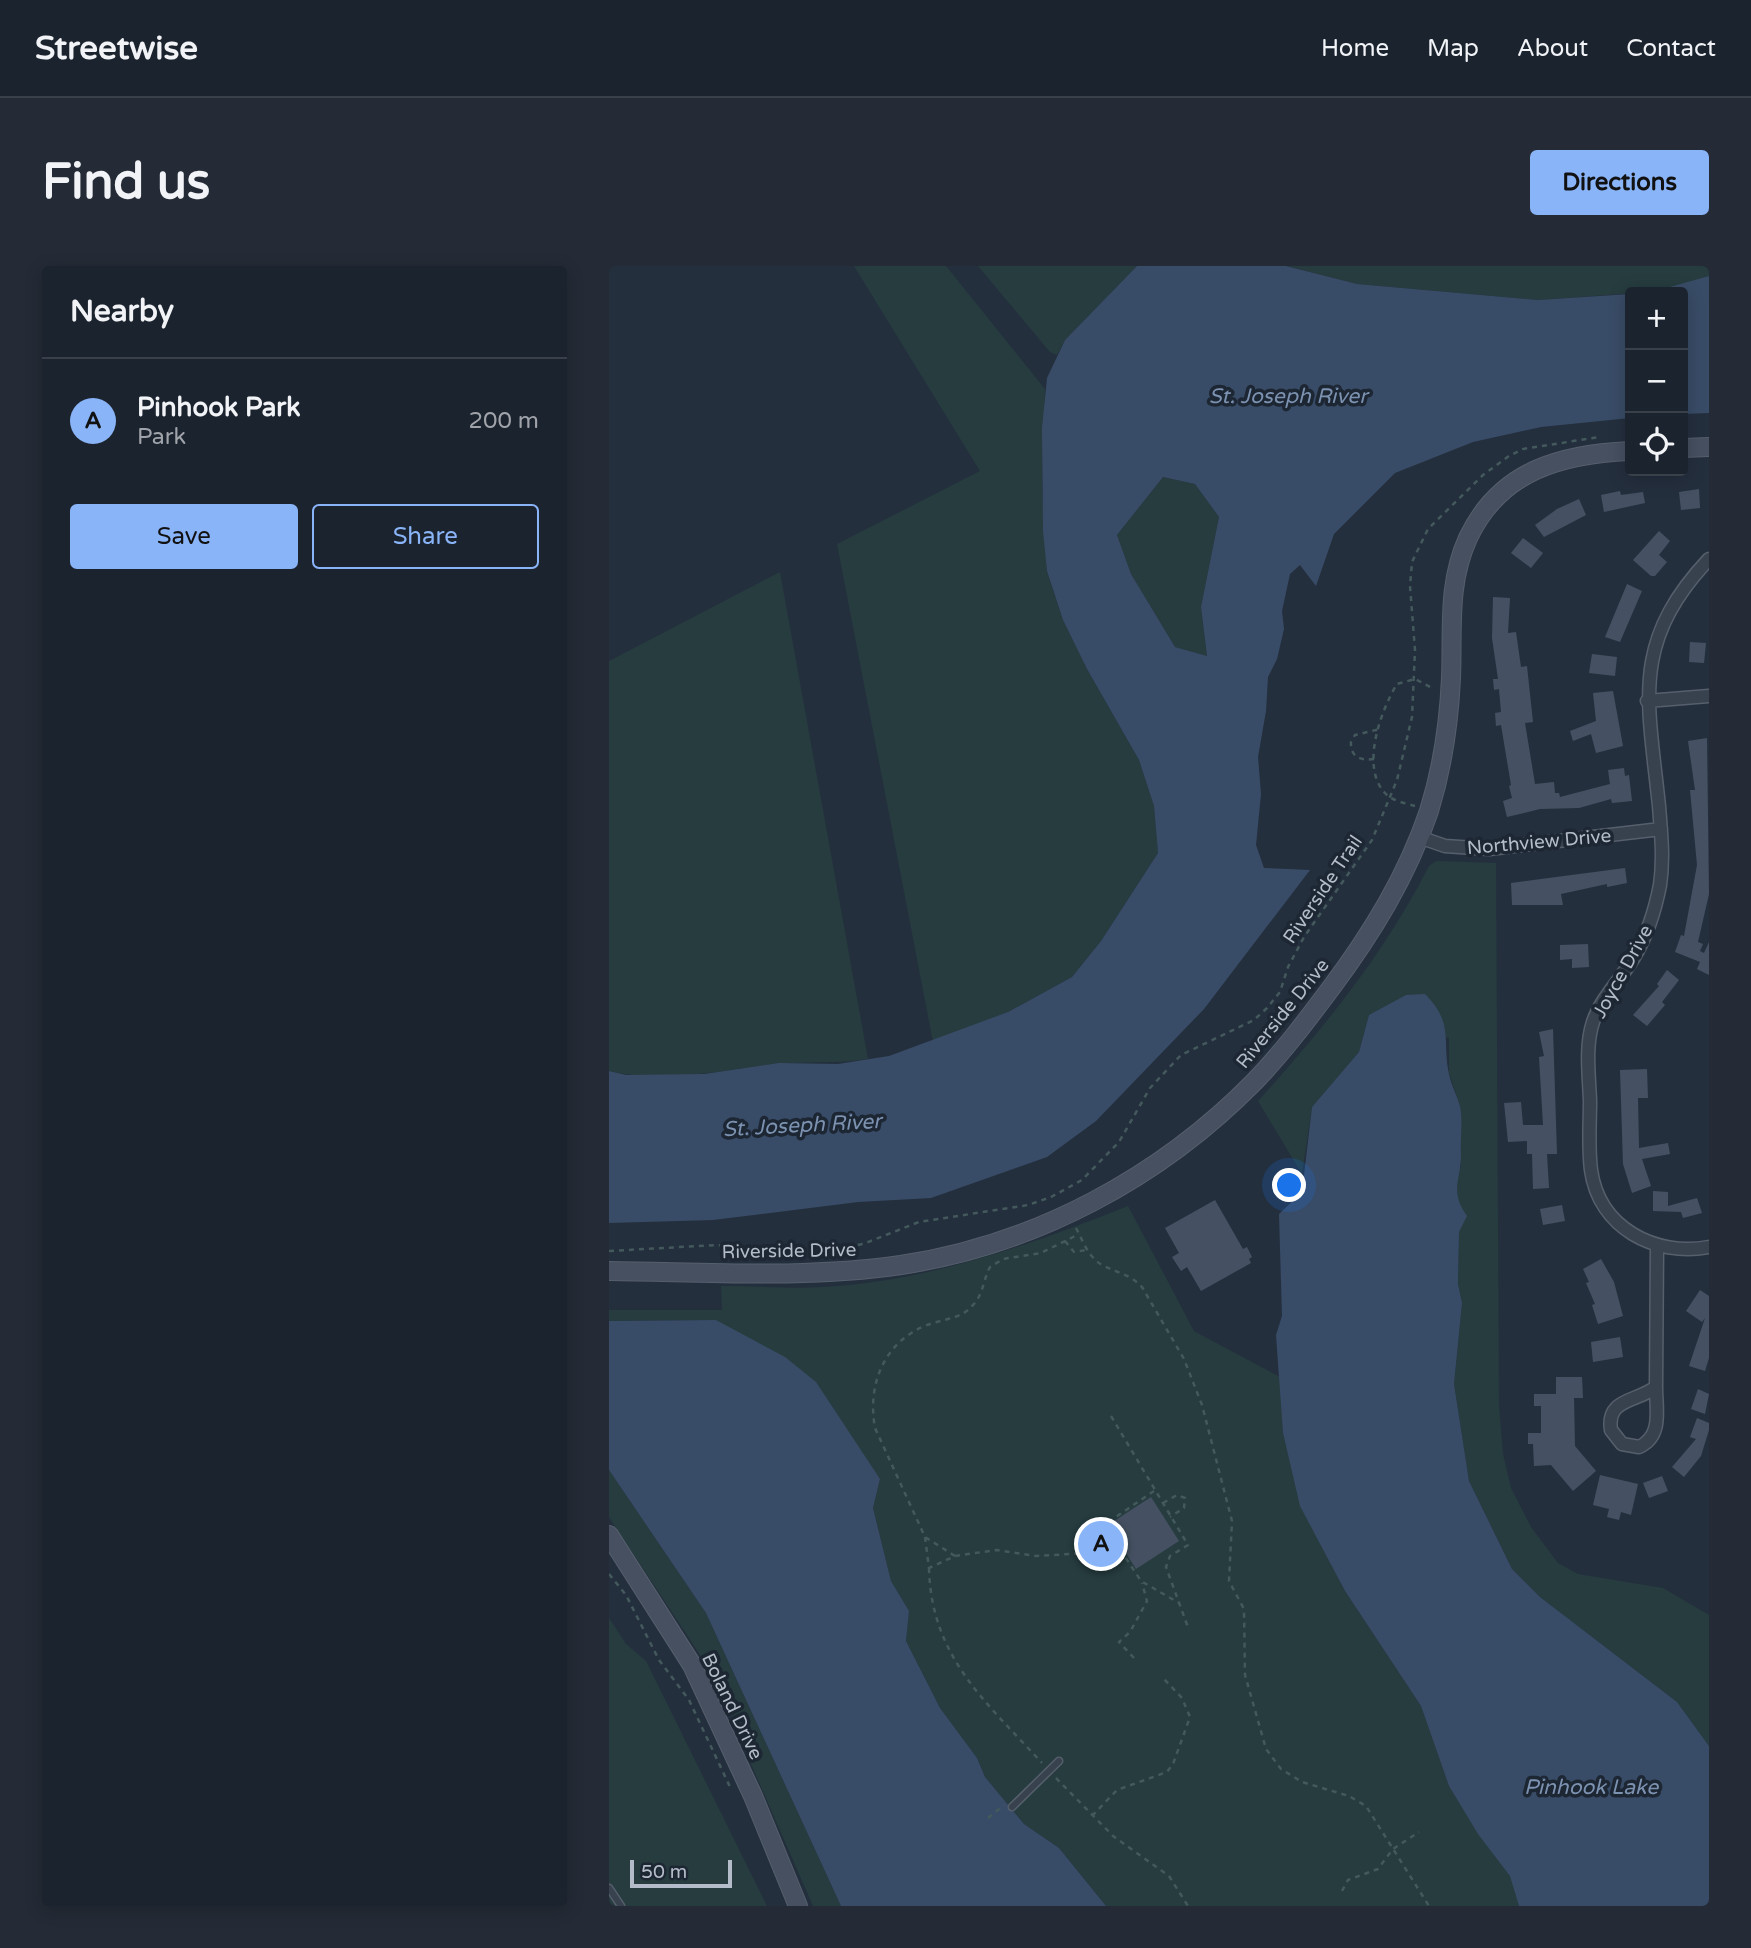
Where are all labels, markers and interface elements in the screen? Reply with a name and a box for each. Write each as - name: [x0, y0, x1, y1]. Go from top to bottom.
- text: Streetwise: [35, 29, 198, 68]
- text: Home: [1321, 34, 1389, 63]
- text: Map: [1427, 34, 1479, 63]
- text: About: [1517, 34, 1588, 63]
- text: Contact: [1626, 34, 1716, 63]
- button: Directions: [1530, 150, 1709, 215]
- text: Find us: [42, 153, 210, 212]
- map controls: [1625, 287, 1688, 476]
- button: +: [1625, 287, 1688, 350]
- text: Nearby: [70, 293, 174, 330]
- button: −: [1625, 350, 1688, 413]
- water label: St. Joseph River: [1209, 384, 1370, 409]
- text: Pinhook Park: [137, 392, 301, 423]
- text: A: [84, 407, 102, 435]
- text: 200 m: [469, 407, 539, 435]
- button: locate: [1625, 413, 1688, 476]
- text: Park: [137, 423, 186, 451]
- button: Save: [70, 504, 298, 569]
- button: Share: [312, 504, 539, 569]
- street label: Northview Drive: [1466, 825, 1612, 859]
- street label: Riverside Trail: [1279, 831, 1367, 948]
- street label: Joyce Drive: [1588, 921, 1657, 1022]
- street label: Riverside Drive: [1232, 954, 1334, 1073]
- water label: St. Joseph River: [722, 1109, 885, 1142]
- your location: [1272, 1168, 1306, 1202]
- street label: Riverside Drive: [722, 1239, 856, 1263]
- pin: A: [1078, 1518, 1124, 1570]
- street label: Boland Drive: [697, 1650, 767, 1763]
- water label: Pinhook Lake: [1524, 1775, 1659, 1800]
- scale bar: [630, 1857, 731, 1889]
- text: 50 m: [641, 1861, 687, 1883]

